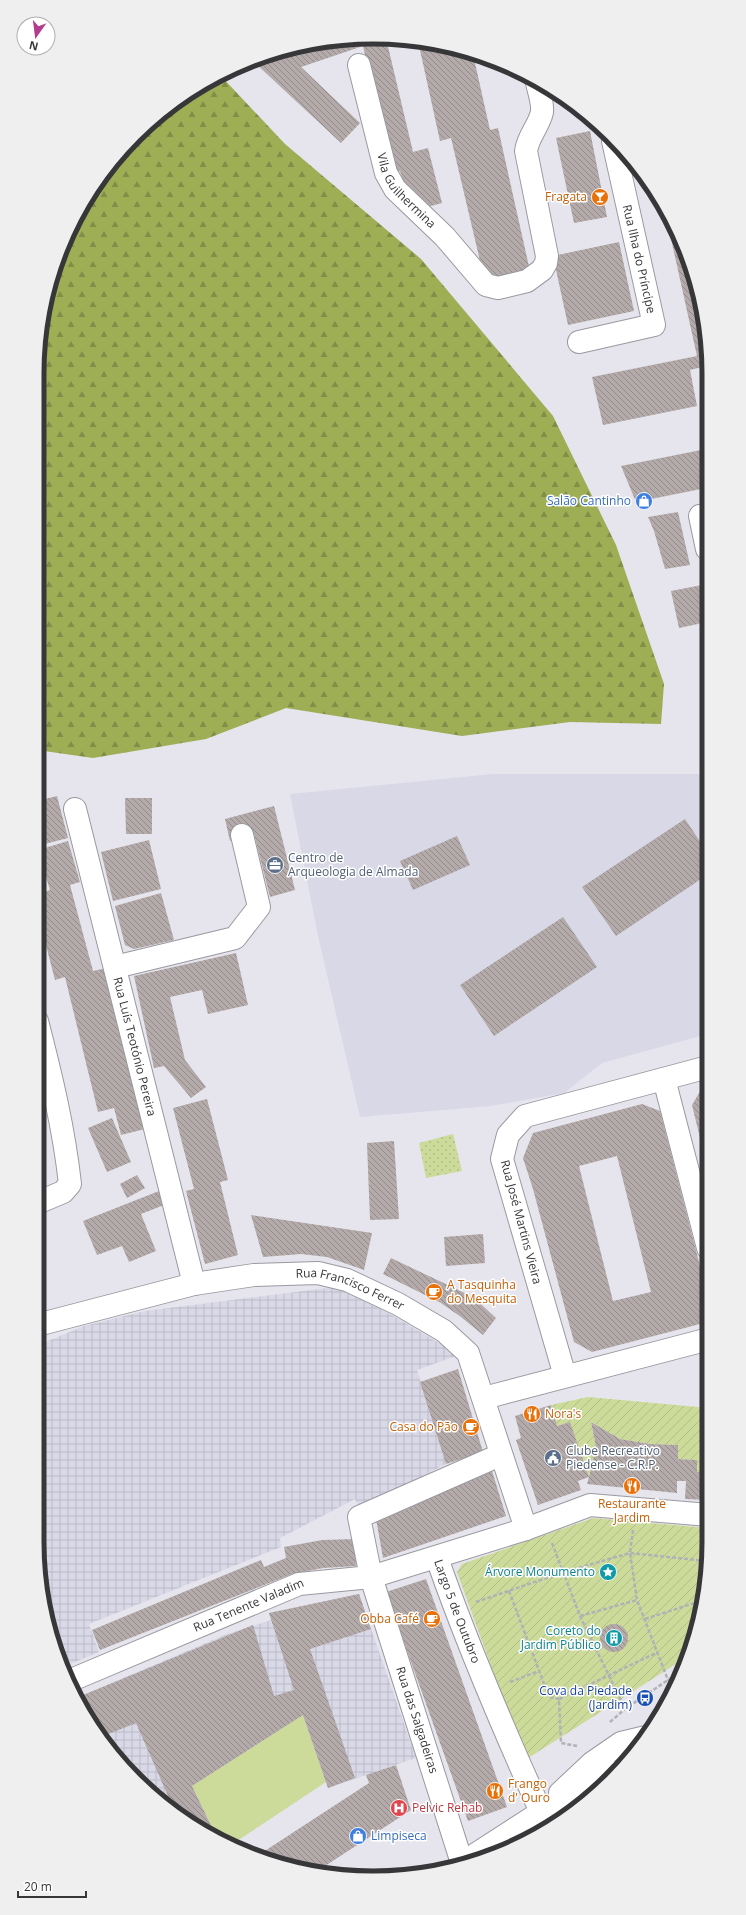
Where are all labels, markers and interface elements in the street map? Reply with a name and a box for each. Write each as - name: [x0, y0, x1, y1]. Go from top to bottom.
- north arrow: [16, 16, 56, 56]
- text: N: [27, 38, 40, 55]
- street label: Vila Guilhermina: [373, 151, 440, 232]
- bar icon: Fragata: [590, 187, 610, 207]
- place label: Fragata: [545, 188, 587, 205]
- street label: Rua Ilha do Príncipe: [619, 203, 660, 315]
- shop icon: Salão Cantinho: [634, 491, 654, 511]
- place label: Salão Cantinho: [547, 492, 631, 509]
- place label: Centro de Arqueologia de Almada: [288, 849, 418, 880]
- office icon: Centro de Arqueologia de Almada: [265, 855, 285, 875]
- street label: Rua Luís Teotónio Pereira: [109, 975, 161, 1118]
- street label: Rua José Martins Vieira: [497, 1158, 546, 1286]
- street label: Rua Francisco Ferrer: [295, 1264, 408, 1314]
- place label: A Tasquinha do Mesquita: [447, 1276, 517, 1307]
- cafe icon: A Tasquinha do Mesquita: [424, 1282, 444, 1302]
- restaurant icon: Nora's: [522, 1404, 542, 1424]
- place label: Nora's: [545, 1405, 581, 1422]
- cafe icon: Casa do Pão: [461, 1417, 481, 1437]
- place label: Casa do Pão: [389, 1418, 458, 1435]
- place label: Clube Recreativo Piedense - C.R.P.: [566, 1442, 660, 1473]
- public building icon: Clube Recreativo Piedense - C.R.P.: [543, 1448, 563, 1468]
- restaurant icon: Restaurante Jardim: [622, 1476, 642, 1496]
- place label: Restaurante Jardim: [598, 1495, 666, 1526]
- street label: Largo 5 de Outubro: [430, 1557, 485, 1666]
- place icon: Árvore Monumento: [598, 1562, 618, 1582]
- place label: Árvore Monumento: [485, 1563, 595, 1580]
- street label: Rua Tenente Valadim: [191, 1574, 306, 1636]
- cafe icon: Obba Café: [422, 1609, 442, 1629]
- place label: Obba Café: [360, 1610, 419, 1627]
- place label: Coreto do Jardim Público: [520, 1622, 601, 1653]
- building icon: Coreto do Jardim Público: [604, 1628, 624, 1648]
- street label: Rua das Salgadeiras: [392, 1664, 443, 1776]
- place label: Cova da Piedade (Jardim): [539, 1682, 632, 1713]
- bus stop icon: Cova da Piedade (Jardim): [635, 1688, 655, 1708]
- place label: Frango d' Ouro: [508, 1775, 550, 1806]
- restaurant icon: Frango d' Ouro: [485, 1781, 505, 1801]
- hospital icon: Pelvic Rehab: [389, 1798, 409, 1818]
- place label: Pelvic Rehab: [412, 1799, 482, 1816]
- shop icon: Limpiseca: [348, 1826, 368, 1846]
- place label: Limpiseca: [371, 1827, 427, 1844]
- scale bar: [18, 1873, 86, 1899]
- text: 20 m: [24, 1878, 52, 1895]

